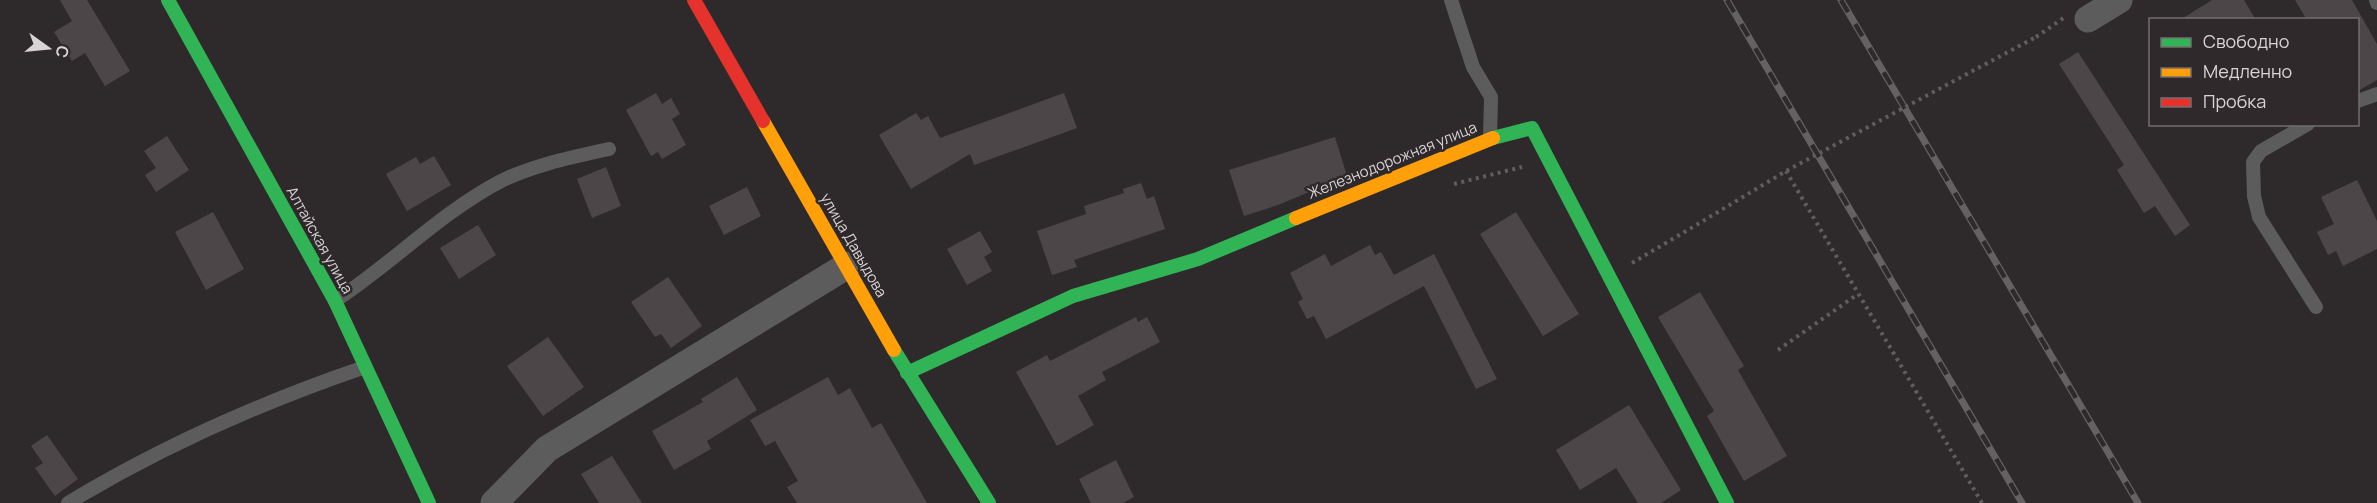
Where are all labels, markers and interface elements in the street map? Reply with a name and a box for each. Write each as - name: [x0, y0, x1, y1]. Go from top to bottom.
- north arrow: [18, 18, 78, 78]
- legend: [2149, 18, 2359, 126]
- text: Свободно: [2203, 29, 2289, 53]
- text: С: [50, 43, 75, 61]
- text: Медленно: [2203, 59, 2292, 83]
- text: Пробка: [2203, 89, 2266, 113]
- street label: Железнодорожная улица: [1304, 116, 1480, 204]
- street label: Алтайская улица: [282, 182, 358, 298]
- street label: улица Давыдова: [816, 189, 892, 301]

